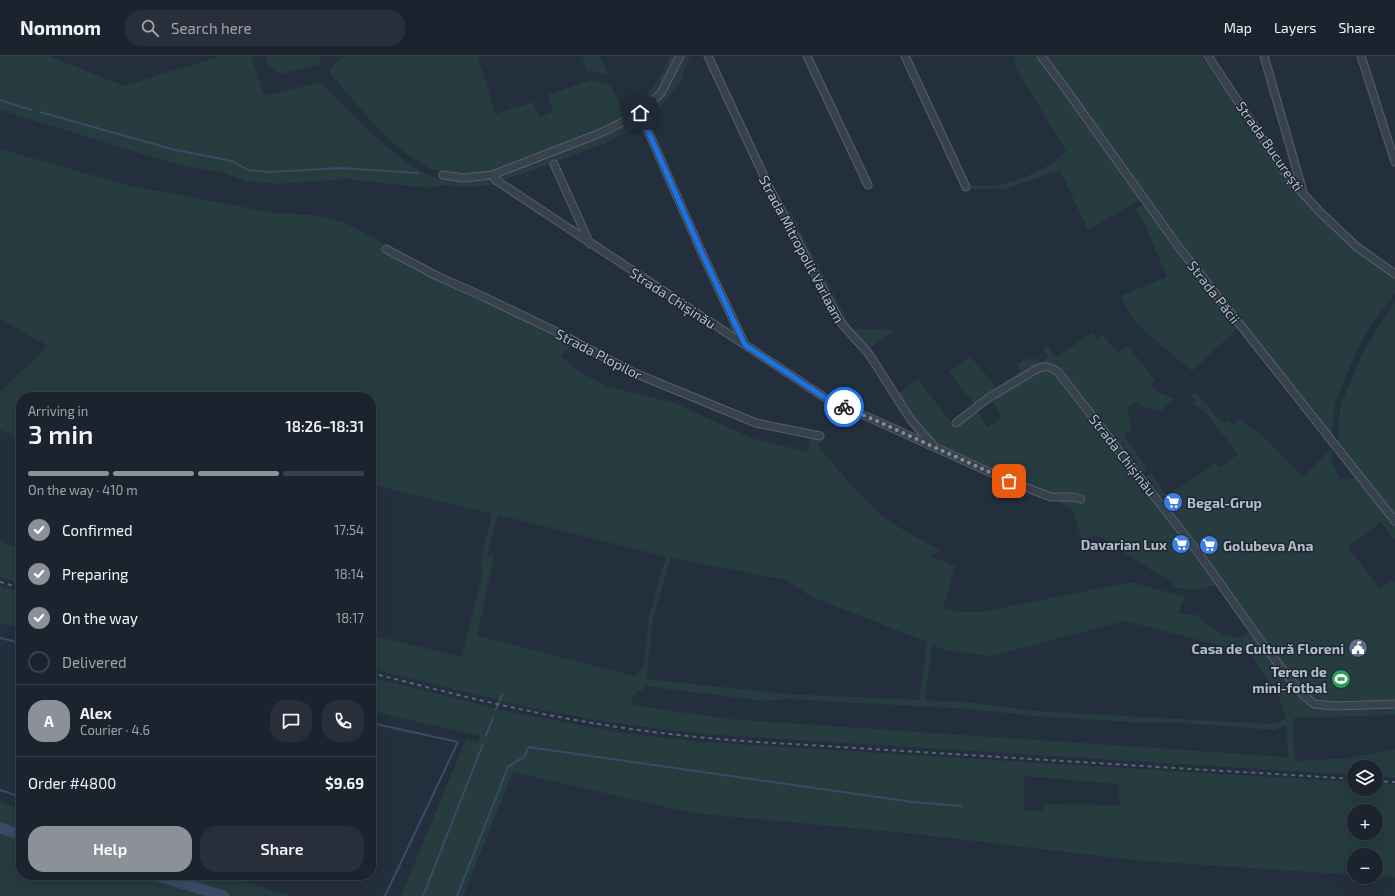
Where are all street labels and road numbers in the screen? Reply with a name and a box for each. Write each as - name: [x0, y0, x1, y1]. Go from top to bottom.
- street label: Strada București: [1232, 98, 1307, 195]
- street label: Strada Mitropolit Varlaam: [756, 172, 848, 326]
- street label: Strada Păcii: [1184, 257, 1244, 327]
- street label: Strada Chișinău: [626, 264, 719, 333]
- street label: Strada Plopilor: [553, 325, 645, 383]
- street label: Strada Chișinău: [1085, 411, 1160, 500]

